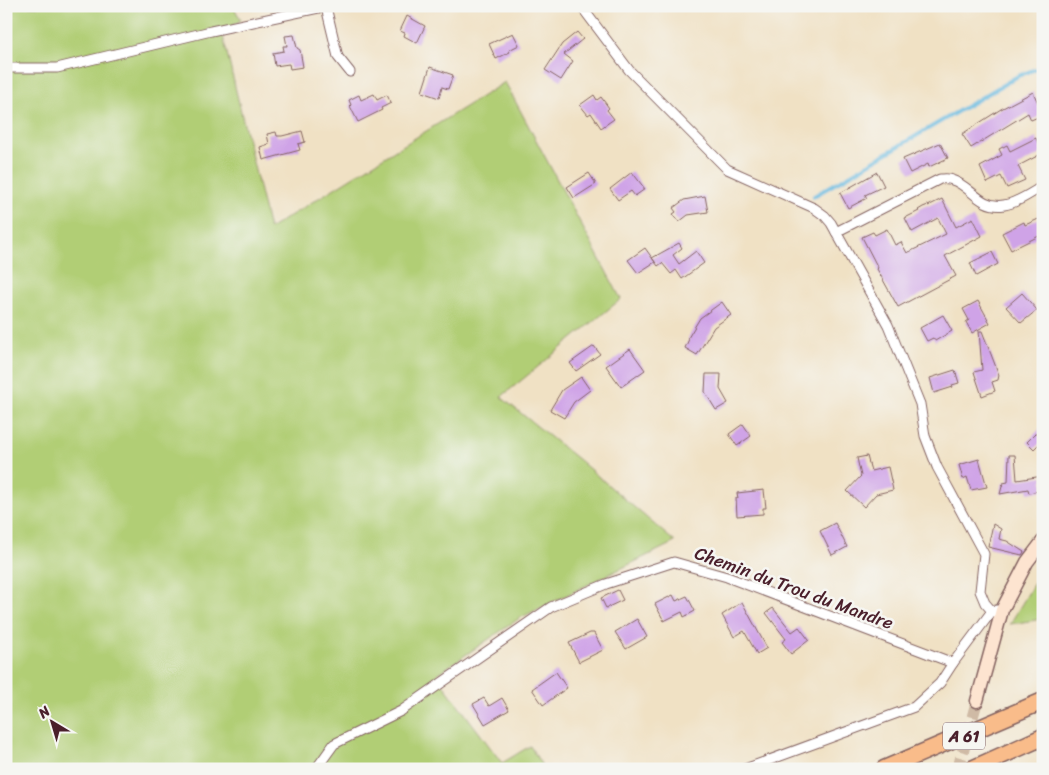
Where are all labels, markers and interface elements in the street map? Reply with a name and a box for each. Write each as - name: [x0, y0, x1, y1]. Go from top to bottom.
- street label: Chemin du Trou du Mandre: [690, 537, 898, 639]
- north arrow: [28, 698, 78, 748]
- text: N: [32, 699, 56, 726]
- road number: A 61: [943, 722, 985, 749]

